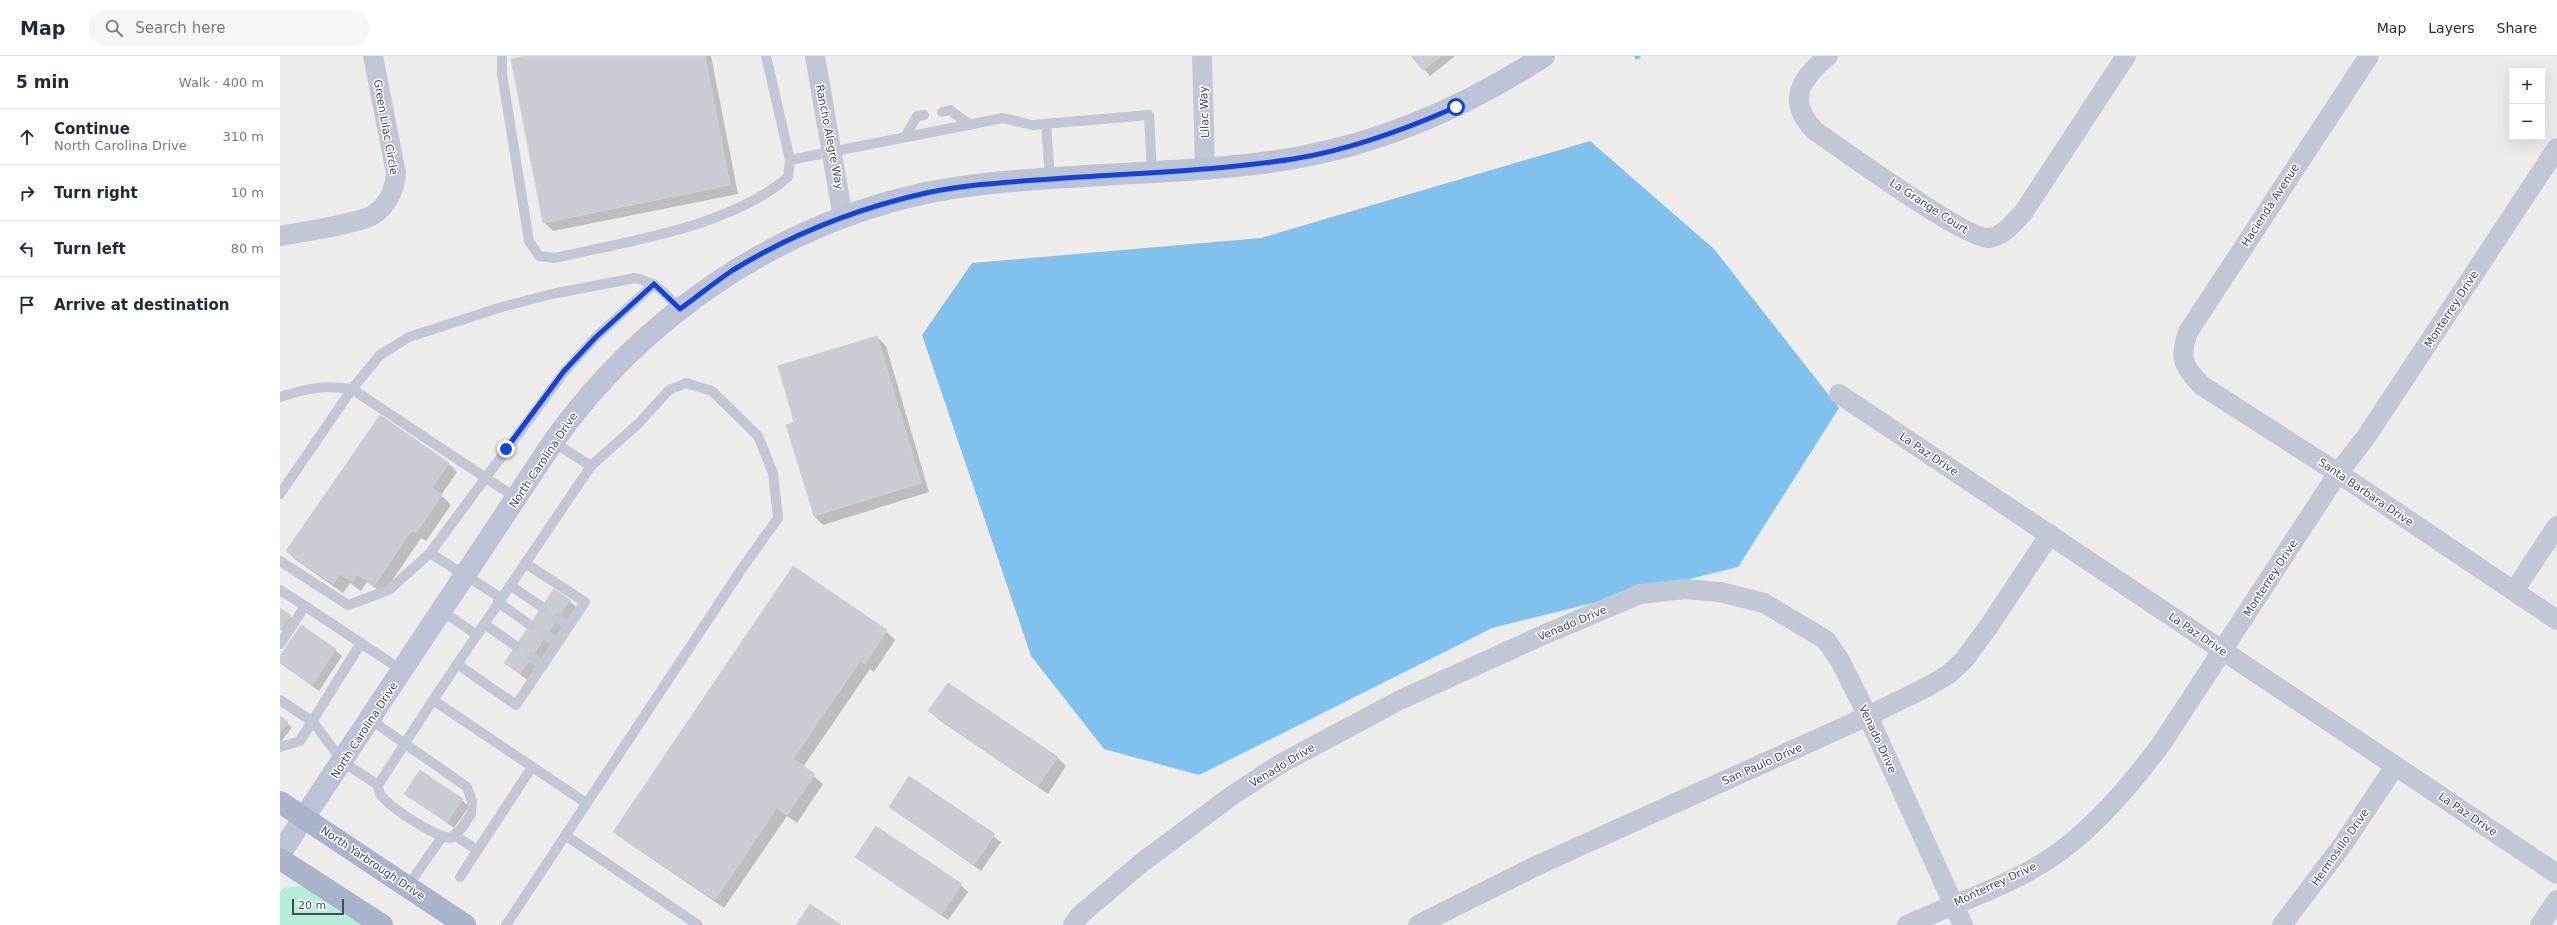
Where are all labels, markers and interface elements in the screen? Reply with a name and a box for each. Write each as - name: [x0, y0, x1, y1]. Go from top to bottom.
- search box: [89, 10, 369, 46]
- text: Map: [20, 17, 65, 39]
- icon: search: [103, 17, 125, 39]
- text: Search here: [135, 19, 225, 37]
- text: Map: [2377, 20, 2406, 36]
- text: Layers: [2428, 20, 2475, 36]
- text: Share: [2497, 20, 2537, 36]
- map controls: [2509, 68, 2545, 140]
- button: +: [2509, 68, 2545, 104]
- text: 5 min: [16, 72, 69, 92]
- text: Walk · 400 m: [179, 75, 264, 90]
- street label: Green Lilac Circle: [371, 79, 400, 176]
- street label: Rancho Alegre Way: [813, 83, 846, 191]
- street label: Lilac Way: [1197, 85, 1212, 138]
- route start: [1447, 98, 1465, 116]
- button: −: [2509, 104, 2545, 140]
- text: Continue: [54, 120, 130, 138]
- icon: ahead: [16, 126, 38, 148]
- text: 310 m: [222, 129, 264, 144]
- text: North Carolina Drive: [54, 138, 187, 153]
- street label: Hacienda Avenue: [2239, 161, 2302, 249]
- street label: La Grange Court: [1887, 176, 1971, 237]
- icon: right: [16, 182, 38, 204]
- text: Turn right: [54, 184, 138, 202]
- text: 10 m: [231, 185, 264, 200]
- icon: left: [16, 238, 38, 260]
- text: Turn left: [54, 240, 126, 258]
- text: 80 m: [231, 241, 264, 256]
- street label: Monterrey Drive: [2422, 268, 2481, 350]
- icon: arrive: [16, 294, 38, 316]
- text: Arrive at destination: [54, 296, 229, 314]
- street label: North Carolina Drive: [507, 410, 580, 510]
- street label: La Paz Drive: [1897, 430, 1961, 479]
- route end: [497, 440, 515, 458]
- street label: Santa Barbara Drive: [2316, 456, 2416, 529]
- street label: Monterrey Drive: [2241, 537, 2300, 619]
- street label: Venado Drive: [1536, 603, 1609, 644]
- street label: La Paz Drive: [2166, 610, 2230, 659]
- street label: North Carolina Drive: [328, 679, 401, 781]
- street label: Venado Drive: [1856, 703, 1899, 776]
- street label: Venado Drive: [1247, 741, 1317, 790]
- street label: San Paulo Drive: [1720, 741, 1805, 788]
- street label: La Paz Drive: [2436, 790, 2500, 839]
- street label: Hermosillo Drive: [2309, 806, 2372, 888]
- street label: North Yarbrough Drive: [318, 824, 427, 903]
- street label: Monterrey Drive: [1952, 860, 2038, 909]
- scale bar: [292, 897, 344, 916]
- text: 20 m: [298, 899, 326, 912]

